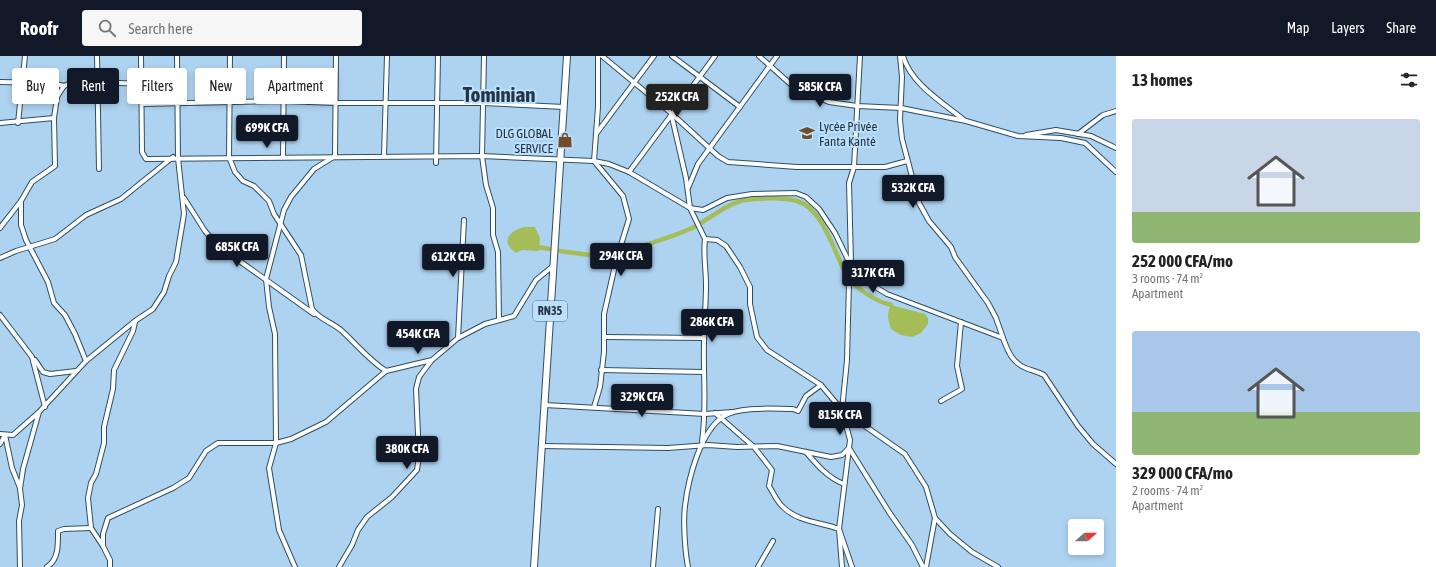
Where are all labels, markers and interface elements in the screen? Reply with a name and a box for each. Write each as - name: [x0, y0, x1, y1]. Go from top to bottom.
- search box: [82, 10, 362, 46]
- text: Roofr: [20, 17, 58, 39]
- icon: search: [96, 17, 118, 39]
- text: Search here: [128, 20, 193, 37]
- text: Map: [1287, 20, 1309, 36]
- text: Layers: [1331, 20, 1364, 36]
- text: Share: [1386, 20, 1416, 36]
- chip: Buy: [12, 68, 59, 104]
- chip: Rent: [67, 68, 119, 104]
- chip: Filters: [127, 68, 187, 104]
- chip: New: [195, 68, 246, 104]
- chip: Apartment: [254, 68, 337, 104]
- icon: filters: [1398, 69, 1420, 91]
- text: 13 homes: [1132, 70, 1193, 90]
- pin: 585K CFA: [779, 74, 861, 108]
- text: 585K CFA: [798, 79, 842, 94]
- district label: Tominian: [463, 82, 535, 106]
- pin: 252K CFA: [636, 84, 718, 118]
- text: 252K CFA: [655, 89, 699, 104]
- pin: 699K CFA: [226, 115, 308, 149]
- place label: Lycée Privée Fanta Kanté: [819, 119, 877, 149]
- text: 699K CFA: [245, 120, 289, 135]
- school or university icon: Lycée Privée Fanta Kanté: [798, 124, 816, 142]
- place label: DLG GLOBAL SERVICE: [495, 126, 553, 156]
- shop icon: DLG GLOBAL SERVICE: [556, 131, 574, 149]
- icon: home: [1240, 145, 1312, 217]
- pin: 532K CFA: [872, 175, 954, 209]
- text: 532K CFA: [891, 180, 935, 195]
- pin: 685K CFA: [196, 234, 278, 268]
- text: 685K CFA: [215, 239, 259, 254]
- pin: 294K CFA: [580, 243, 662, 277]
- pin: 612K CFA: [412, 244, 494, 278]
- text: 294K CFA: [599, 248, 643, 263]
- text: 612K CFA: [431, 249, 475, 264]
- text: 252 000 CFA/mo: [1132, 251, 1233, 271]
- pin: 317K CFA: [832, 260, 914, 294]
- text: 317K CFA: [851, 265, 895, 280]
- text: 3 rooms · 74 m²: [1132, 271, 1203, 286]
- text: Apartment: [1132, 286, 1183, 301]
- road number: RN35: [533, 301, 567, 321]
- pin: 286K CFA: [671, 309, 753, 343]
- text: 286K CFA: [690, 314, 734, 329]
- pin: 454K CFA: [377, 321, 459, 355]
- text: 454K CFA: [396, 326, 440, 341]
- icon: home: [1240, 357, 1312, 429]
- pin: 329K CFA: [601, 384, 683, 418]
- text: 329K CFA: [620, 389, 664, 404]
- pin: 815K CFA: [799, 402, 881, 436]
- text: 815K CFA: [818, 407, 862, 422]
- pin: 380K CFA: [366, 436, 448, 470]
- text: 380K CFA: [385, 441, 429, 456]
- text: 329 000 CFA/mo: [1132, 463, 1233, 483]
- text: 2 rooms · 74 m²: [1132, 483, 1203, 498]
- text: Apartment: [1132, 498, 1183, 513]
- north arrow: [1068, 519, 1104, 555]
- map controls: [1068, 519, 1104, 555]

